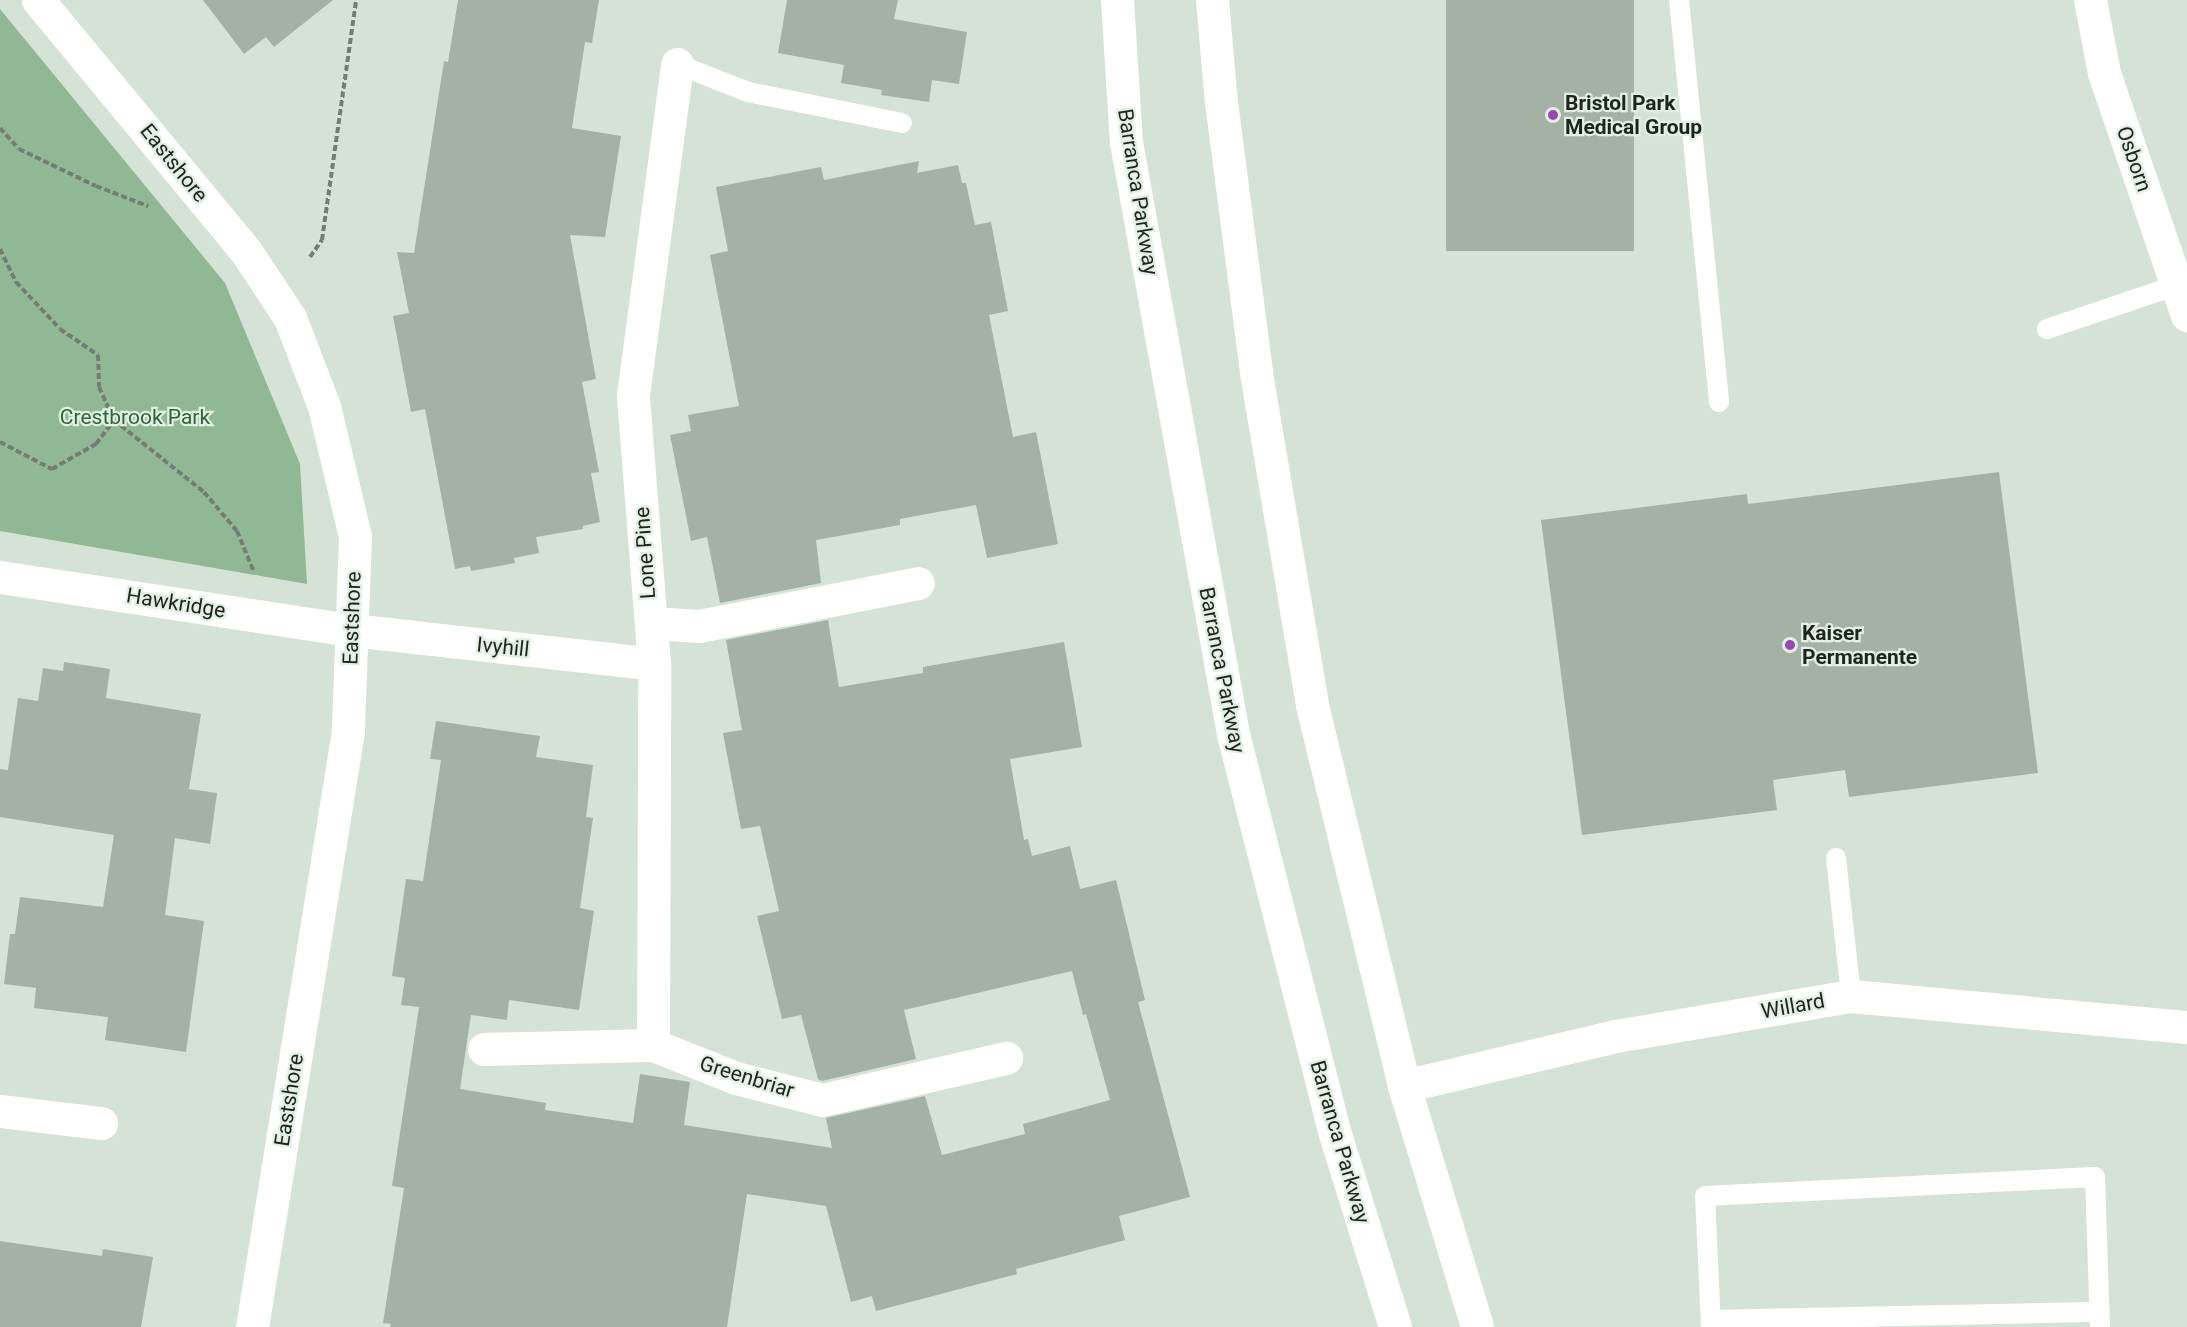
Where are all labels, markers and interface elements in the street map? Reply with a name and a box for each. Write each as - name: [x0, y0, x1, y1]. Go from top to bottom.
- place label: Bristol Park Medical Group: [1565, 90, 1702, 140]
- street label: Barranca Parkway: [1112, 107, 1164, 277]
- marker: Bristol Park Medical Group: [1546, 108, 1560, 122]
- street label: Eastshore: [135, 119, 213, 207]
- street label: Osborn: [2111, 123, 2157, 195]
- park label: Crestbrook Park: [60, 404, 210, 430]
- street label: Lone Pine: [629, 506, 661, 600]
- street label: Eastshore: [338, 571, 366, 665]
- street label: Hawkridge: [125, 583, 227, 623]
- street label: Barranca Parkway: [1194, 585, 1250, 755]
- place label: Kaiser Permanente: [1802, 620, 1917, 670]
- street label: Ivyhill: [475, 632, 531, 662]
- marker: Kaiser Permanente: [1783, 638, 1797, 652]
- street label: Willard: [1759, 988, 1827, 1024]
- street label: Greenbriar: [697, 1051, 797, 1103]
- street label: Eastshore: [269, 1052, 309, 1148]
- street label: Barranca Parkway: [1305, 1058, 1375, 1226]

